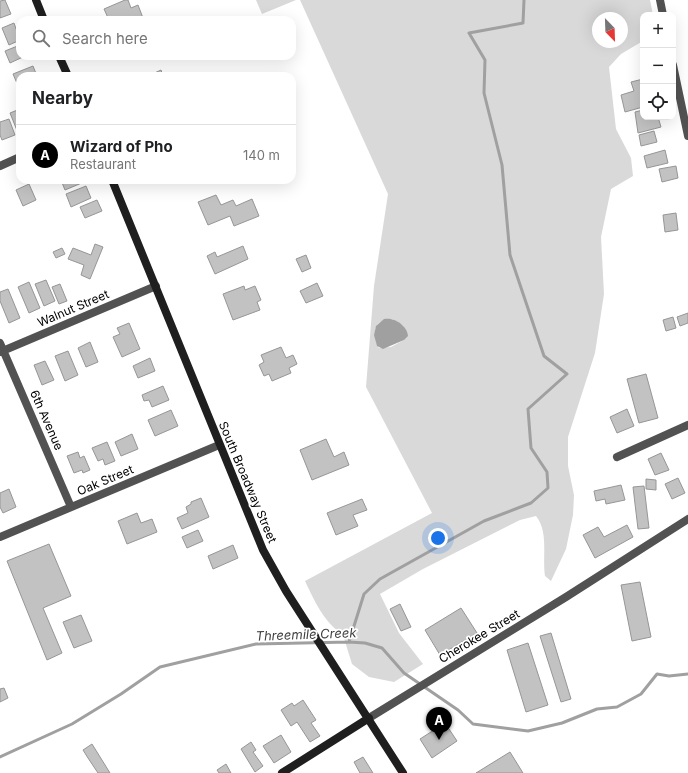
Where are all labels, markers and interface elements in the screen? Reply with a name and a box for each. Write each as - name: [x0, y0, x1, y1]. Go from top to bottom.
- north arrow: [592, 12, 628, 48]
- map controls: [640, 12, 676, 120]
- button: +: [640, 12, 676, 48]
- search box: [16, 16, 296, 60]
- icon: search: [30, 27, 52, 49]
- text: Search here: [62, 29, 148, 48]
- button: −: [640, 48, 676, 84]
- button: locate: [640, 84, 676, 120]
- text: Nearby: [32, 88, 93, 108]
- text: Wizard of Pho: [70, 137, 173, 156]
- text: A: [40, 147, 50, 163]
- text: 140 m: [243, 147, 280, 163]
- text: Restaurant: [70, 156, 136, 172]
- street label: Walnut Street: [35, 286, 111, 330]
- street label: 6th Avenue: [27, 388, 67, 452]
- street label: South Broadway Street: [216, 419, 280, 545]
- street label: Oak Street: [75, 461, 135, 499]
- your location: [428, 528, 448, 548]
- street label: Cherokee Street: [436, 606, 522, 666]
- water label: Threemile Creek: [255, 624, 358, 644]
- pin: A: [426, 707, 452, 740]

